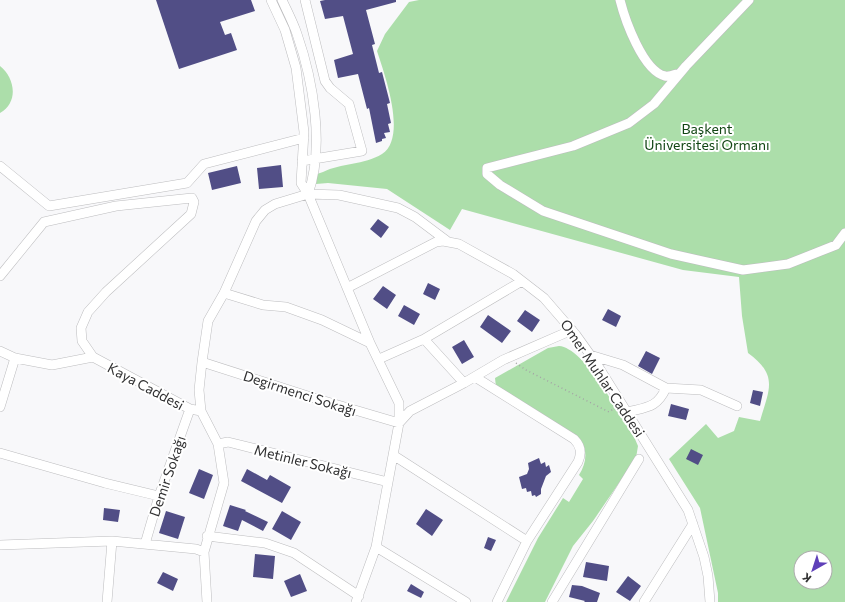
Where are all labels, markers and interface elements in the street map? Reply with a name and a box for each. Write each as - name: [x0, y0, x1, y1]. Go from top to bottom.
- park label: Başkent Üniversitesi Ormanı: [644, 120, 770, 153]
- street label: Omer Muhlar Caddesi: [557, 316, 649, 440]
- street label: Kaya Caddesi: [105, 359, 187, 413]
- street label: Degirmenci Sokağı: [241, 367, 359, 419]
- street label: Demir Sokağı: [145, 433, 189, 519]
- street label: Metinler Sokağı: [252, 441, 354, 481]
- north arrow: [793, 550, 833, 590]
- text: K: [799, 570, 813, 586]

